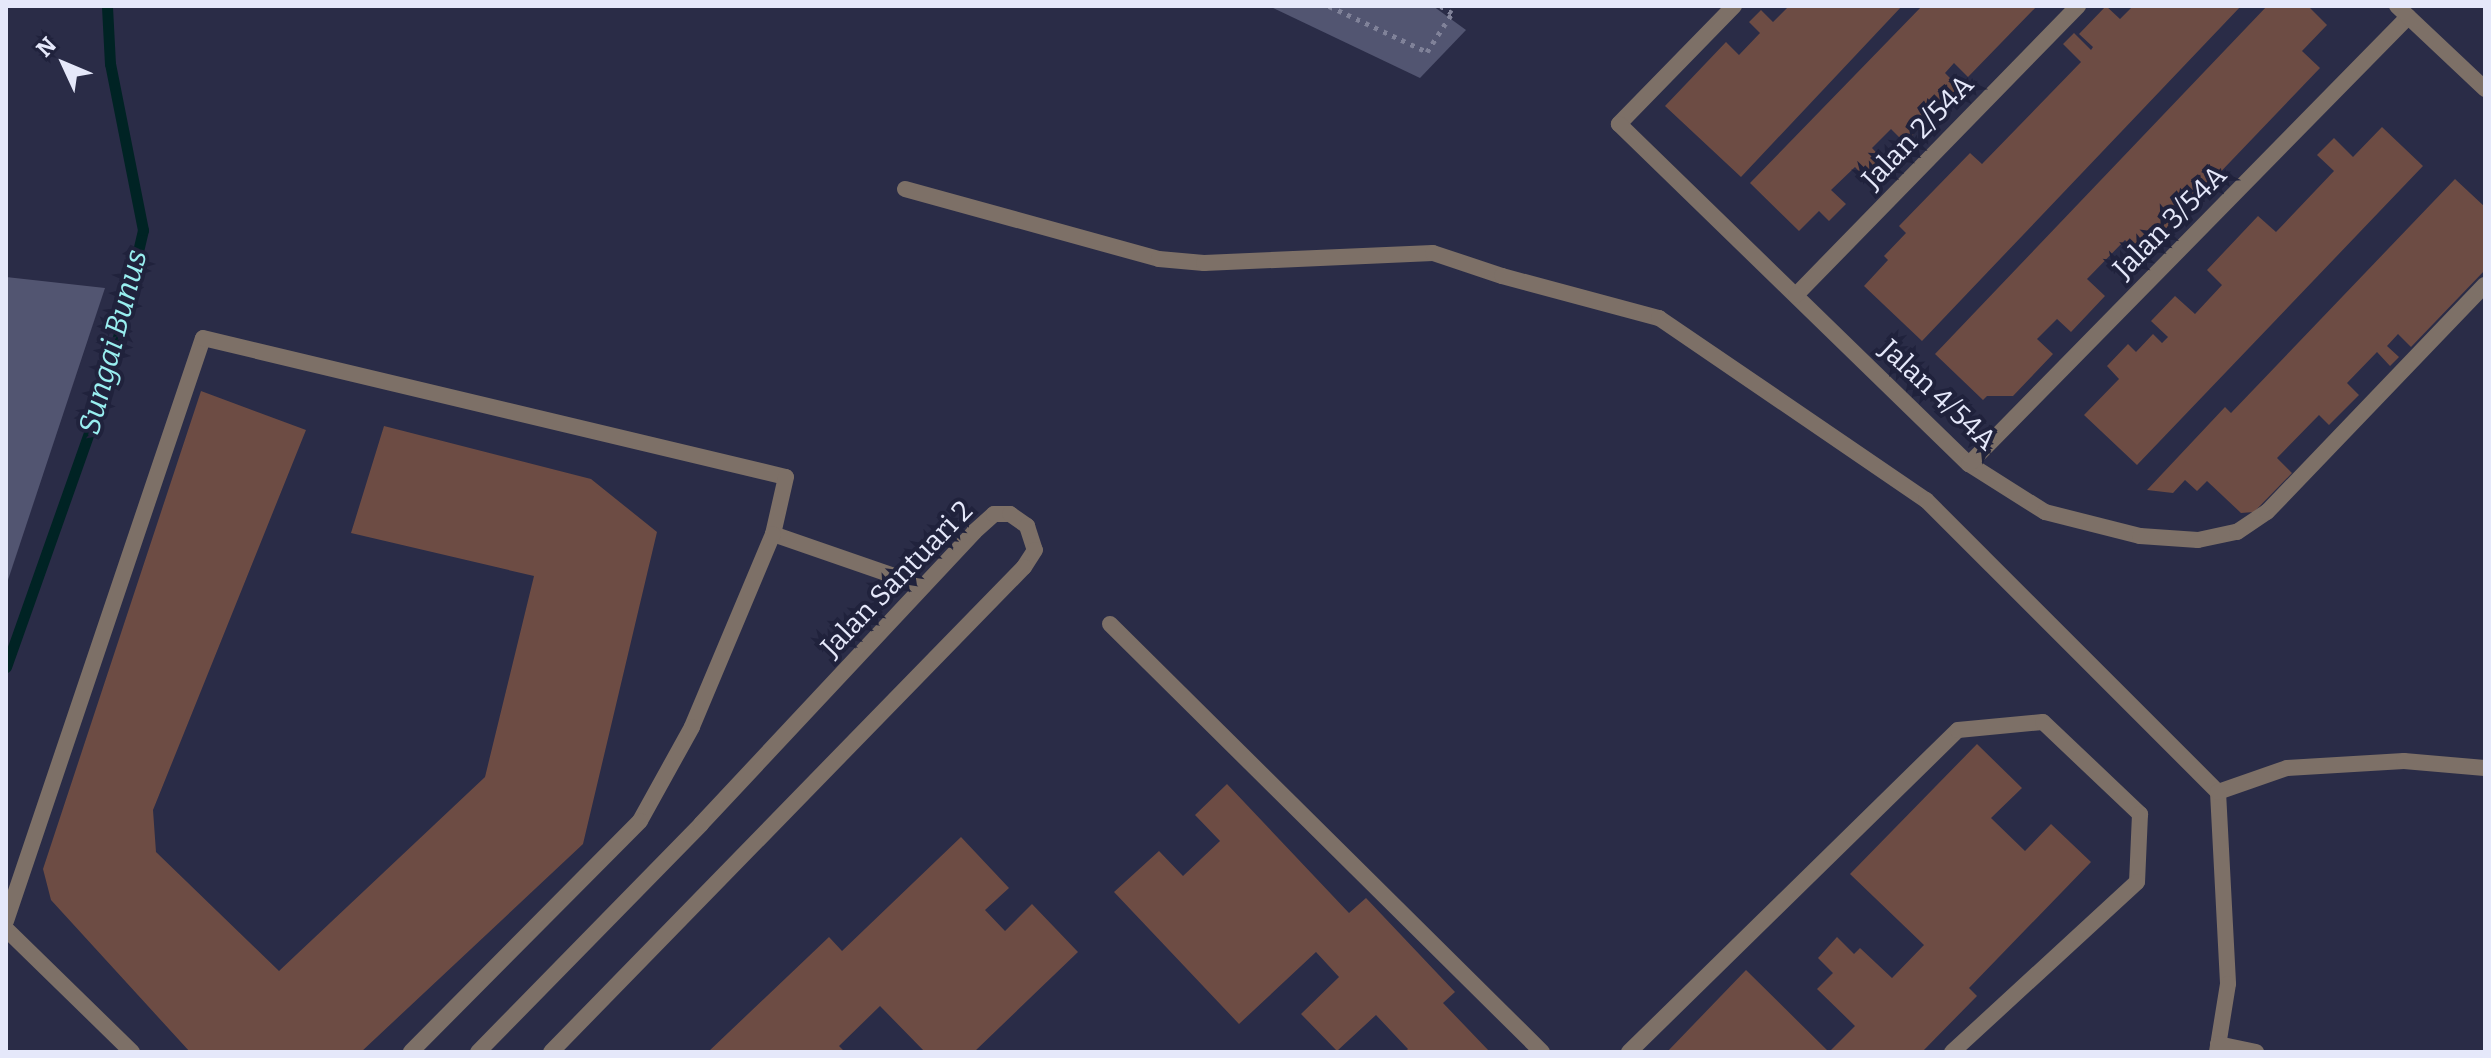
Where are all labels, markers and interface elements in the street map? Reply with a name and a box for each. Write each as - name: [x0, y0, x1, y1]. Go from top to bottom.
- north arrow: [24, 24, 104, 104]
- text: N: [31, 31, 62, 62]
- street label: Jalan 2/54A: [1855, 68, 1981, 196]
- street label: Jalan 3/54A: [2106, 158, 2234, 286]
- water label: Sungai Bunus: [71, 246, 155, 438]
- street label: Jalan 4/54A: [1873, 333, 2003, 457]
- street label: Jalan Santuari 2: [814, 494, 980, 664]

